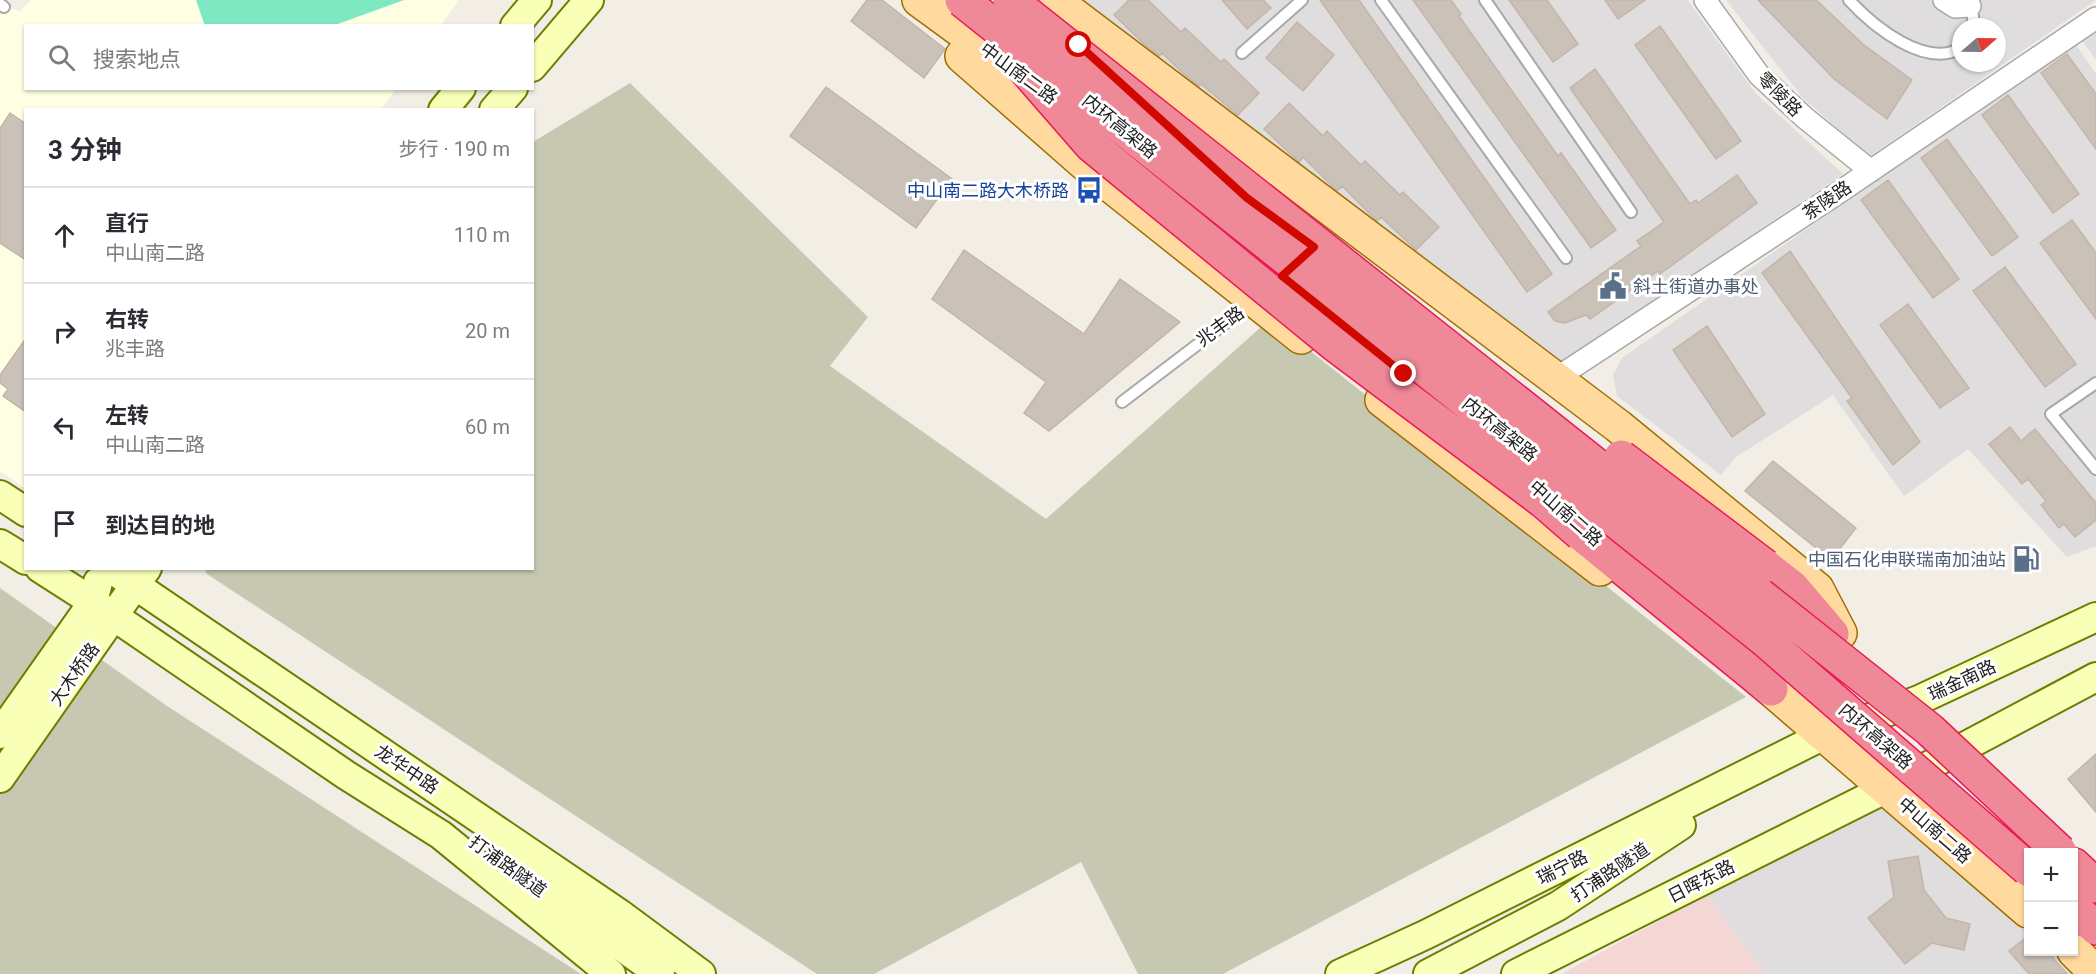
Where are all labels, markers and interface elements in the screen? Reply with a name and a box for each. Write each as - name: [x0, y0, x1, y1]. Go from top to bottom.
- north arrow: [1952, 18, 2006, 72]
- search box: [24, 24, 534, 90]
- route start: [1065, 31, 1091, 57]
- street label: 中山南二路: [976, 38, 1062, 108]
- icon: search: [45, 41, 78, 74]
- text: 搜索地点: [93, 47, 181, 72]
- street label: 零陵路: [1753, 67, 1807, 121]
- street label: 内环高架路: [1078, 90, 1162, 162]
- text: 3 分钟: [48, 135, 121, 165]
- text: 步行 · 190 m: [399, 137, 510, 161]
- bus stop icon: 中山南二路大木桥路: [1074, 175, 1104, 205]
- street label: 茶陵路: [1799, 176, 1855, 224]
- place label: 中山南二路大木桥路: [907, 180, 1069, 201]
- text: 直行: [105, 211, 149, 236]
- icon: ahead: [48, 219, 81, 252]
- text: 110 m: [454, 223, 510, 247]
- text: 中山南二路: [105, 241, 205, 265]
- public building icon: 斜土街道办事处: [1598, 271, 1628, 301]
- place label: 斜土街道办事处: [1633, 276, 1759, 297]
- street label: 兆丰路: [1192, 302, 1248, 350]
- text: 右转: [105, 307, 149, 332]
- icon: right: [48, 315, 81, 348]
- text: 20 m: [465, 319, 510, 343]
- text: 兆丰路: [105, 337, 165, 361]
- route end: [1390, 360, 1416, 386]
- street label: 内环高架路: [1458, 393, 1542, 465]
- text: 左转: [105, 403, 149, 428]
- icon: left: [48, 411, 81, 444]
- text: 60 m: [465, 415, 510, 439]
- text: 中山南二路: [105, 433, 205, 457]
- street label: 中山南二路: [1525, 476, 1607, 550]
- icon: arrive: [48, 507, 81, 540]
- text: 到达目的地: [105, 513, 215, 538]
- fuel station icon: 中国石化申联瑞南加油站: [2011, 544, 2041, 574]
- place label: 中国石化申联瑞南加油站: [1808, 549, 2006, 570]
- street label: 大木桥路: [45, 638, 103, 710]
- street label: 瑞金南路: [1925, 655, 1999, 705]
- street label: 内环高架路: [1835, 699, 1917, 773]
- street label: 龙华中路: [371, 740, 443, 798]
- street label: 中山南二路: [1894, 793, 1976, 867]
- street label: 打浦路隧道: [465, 831, 551, 901]
- street label: 打浦路隧道: [1567, 838, 1653, 906]
- street label: 瑞宁路: [1533, 845, 1591, 889]
- map controls: [2024, 848, 2078, 956]
- button: +: [2024, 848, 2078, 902]
- street label: 日晖东路: [1664, 855, 1738, 907]
- button: −: [2024, 902, 2078, 956]

